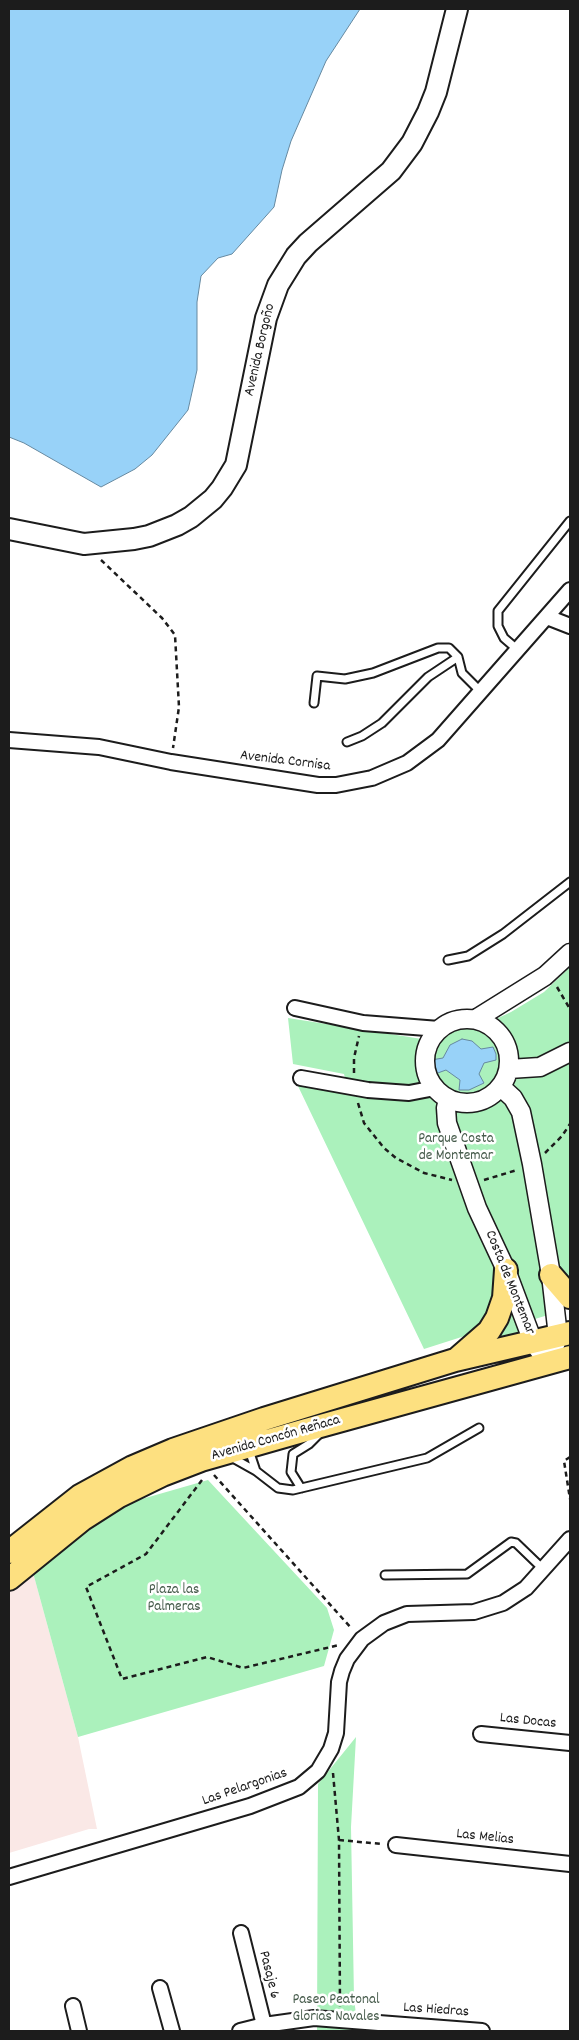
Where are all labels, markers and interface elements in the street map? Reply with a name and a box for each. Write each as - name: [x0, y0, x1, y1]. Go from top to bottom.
- street label: Avenida Borgoño: [242, 302, 280, 398]
- street label: Avenida Cornisa: [239, 748, 331, 776]
- park label: Parque Costa de Montemar: [418, 1131, 494, 1166]
- street label: Costa de Montemar: [480, 1228, 538, 1338]
- street label: Avenida Concón Reñaca: [209, 1412, 343, 1466]
- park label: Plaza las Palmeras: [147, 1582, 201, 1617]
- street label: Las Docas: [499, 1710, 557, 1734]
- street label: Las Pelargonias: [200, 1765, 290, 1811]
- street label: Las Melias: [455, 1826, 515, 1850]
- street label: Pasaje 6: [253, 1949, 283, 2001]
- park label: Paseo Peatonal Glorias Navales: [292, 1992, 380, 2027]
- street label: Las Hiedras: [403, 2000, 469, 2022]

